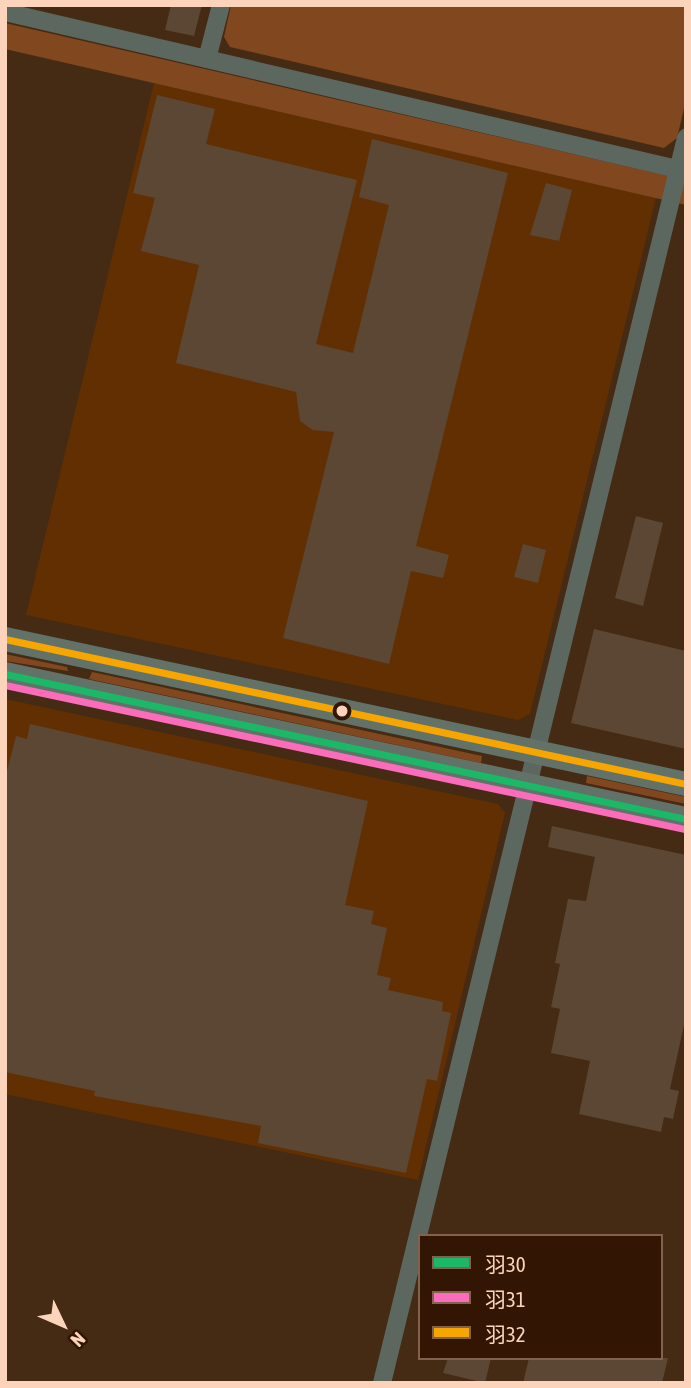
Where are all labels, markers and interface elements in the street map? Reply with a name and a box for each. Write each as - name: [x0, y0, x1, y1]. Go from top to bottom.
- unlabelled marker: [335, 704, 349, 718]
- legend: [418, 1234, 663, 1360]
- text: 羽30: [485, 1252, 526, 1276]
- text: 羽31: [485, 1287, 526, 1311]
- north arrow: [28, 1290, 98, 1360]
- text: 羽32: [485, 1322, 526, 1346]
- text: N: [66, 1328, 90, 1351]

